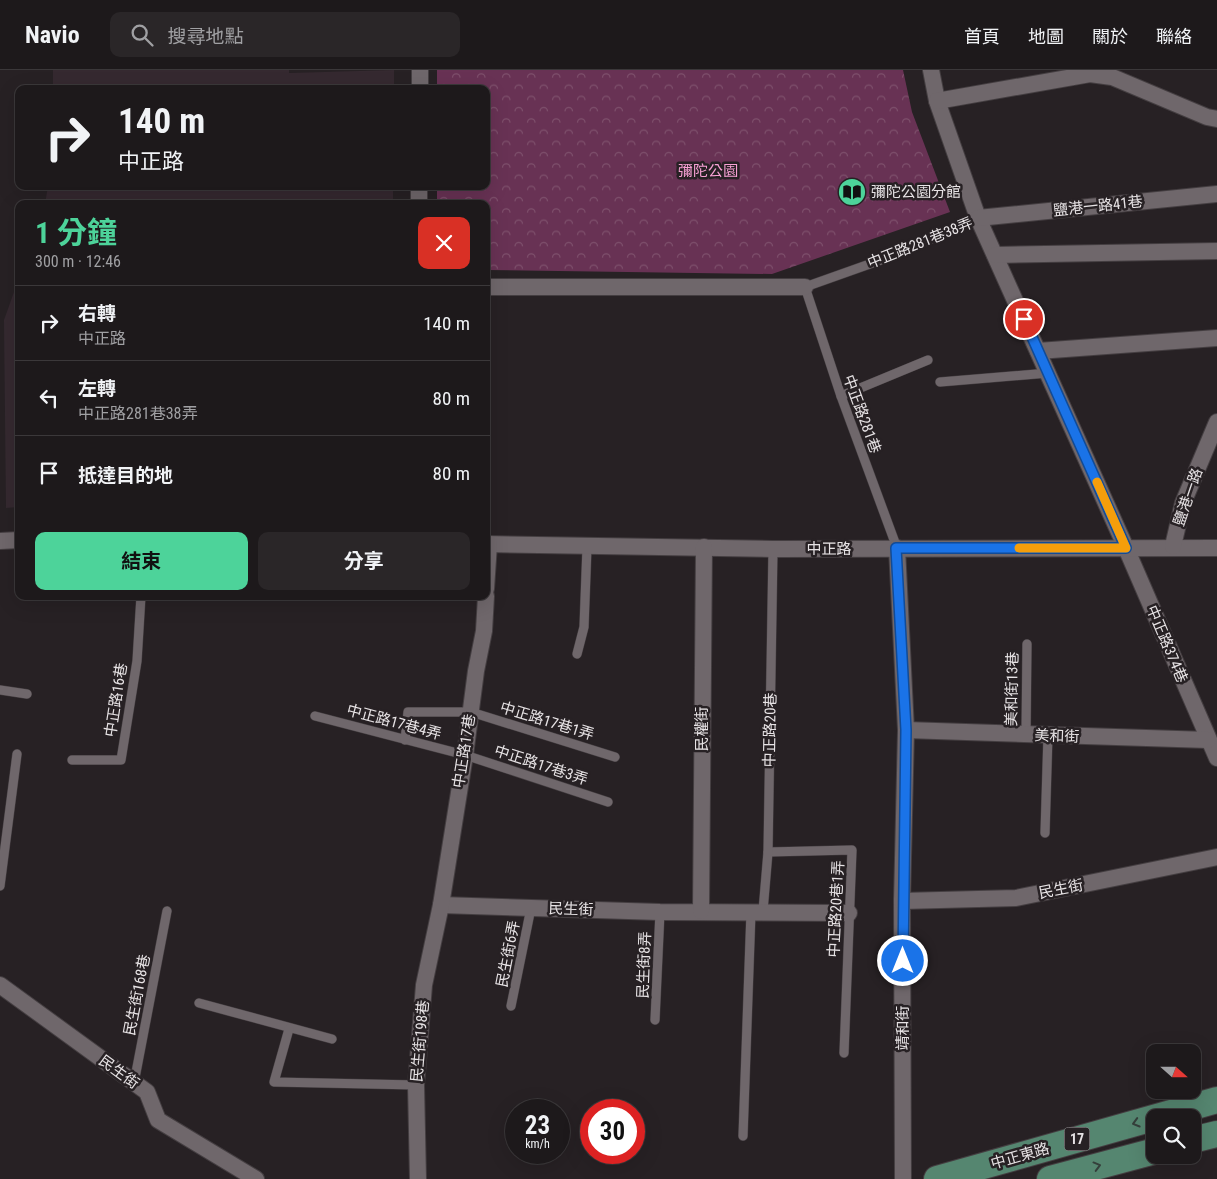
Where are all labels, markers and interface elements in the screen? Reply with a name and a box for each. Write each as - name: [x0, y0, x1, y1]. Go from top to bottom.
- search box: [110, 12, 460, 57]
- text: Navio: [25, 21, 80, 49]
- icon: search: [128, 21, 156, 49]
- text: 搜尋地點: [168, 25, 244, 48]
- text: 首頁: [964, 26, 1000, 47]
- text: 地圖: [1028, 26, 1064, 47]
- text: 關於: [1092, 26, 1128, 47]
- text: 聯絡: [1156, 26, 1192, 47]
- text: 140 m: [118, 101, 205, 142]
- icon: right: [35, 105, 100, 170]
- text: 中正路: [118, 149, 184, 174]
- park label: 彌陀公園: [678, 162, 738, 180]
- library icon: 彌陀公園分館: [837, 177, 867, 207]
- place label: 彌陀公園分館: [871, 183, 961, 201]
- street label: 鹽港一路41巷: [1052, 192, 1144, 220]
- street label: 中正路281巷38弄: [865, 214, 975, 272]
- text: 1 分鐘: [35, 215, 117, 250]
- button: close: [418, 217, 470, 269]
- text: 300 m · 12:46: [35, 252, 121, 271]
- pin: [1003, 298, 1045, 340]
- text: 右轉: [78, 302, 116, 325]
- icon: arrive: [1010, 305, 1038, 333]
- icon: right: [35, 309, 63, 337]
- text: 140 m: [423, 312, 470, 335]
- text: 中正路: [78, 329, 126, 348]
- street label: 中正路281巷: [839, 372, 885, 456]
- text: 左轉: [78, 377, 116, 400]
- icon: left: [35, 384, 63, 412]
- text: 80 m: [433, 387, 470, 410]
- text: 中正路281巷38弄: [78, 404, 198, 423]
- icon: arrive: [35, 459, 63, 487]
- text: 80 m: [433, 462, 470, 485]
- text: 抵達目的地: [78, 464, 173, 487]
- street label: 鹽港一路: [1170, 466, 1206, 528]
- button: 結束: [35, 532, 248, 590]
- button: 分享: [258, 532, 470, 590]
- street label: 中正路: [806, 540, 852, 558]
- street label: 中正路374巷: [1143, 603, 1191, 685]
- street label: 美和街13巷: [1002, 651, 1022, 727]
- street label: 中正路16巷: [101, 662, 131, 738]
- street label: 中正路20巷: [760, 692, 780, 768]
- street label: 中正路17巷1弄: [498, 698, 596, 744]
- street label: 中正路17巷4弄: [345, 701, 443, 743]
- street label: 民權街: [693, 706, 711, 752]
- street label: 中正路17巷: [449, 713, 479, 789]
- street label: 美和街: [1034, 726, 1080, 746]
- street label: 中正路17巷3弄: [492, 741, 590, 789]
- street label: 中正路20巷1弄: [824, 860, 848, 958]
- street label: 民生街: [1037, 876, 1085, 902]
- street label: 民生街: [548, 899, 594, 919]
- street label: 民生街6弄: [493, 919, 523, 989]
- street label: 民生街8弄: [634, 931, 654, 999]
- position arrow: [876, 934, 928, 986]
- street label: 民生街168巷: [120, 953, 154, 1037]
- street label: 民生街198巷: [407, 999, 433, 1083]
- street label: 靖和街: [894, 1005, 912, 1051]
- north arrow: [1146, 1044, 1201, 1099]
- map controls: [1146, 1044, 1201, 1164]
- street label: 民生街: [96, 1051, 142, 1093]
- speed limit sign: 30: [580, 1099, 645, 1164]
- button: search: [1146, 1109, 1201, 1164]
- text: 23: [525, 1111, 550, 1140]
- one-way arrow: [1133, 1117, 1141, 1127]
- road number: 17: [1064, 1128, 1090, 1150]
- text: km/h: [525, 1137, 550, 1151]
- street label: 中正東路: [989, 1139, 1051, 1173]
- one-way arrow: [1093, 1162, 1101, 1172]

